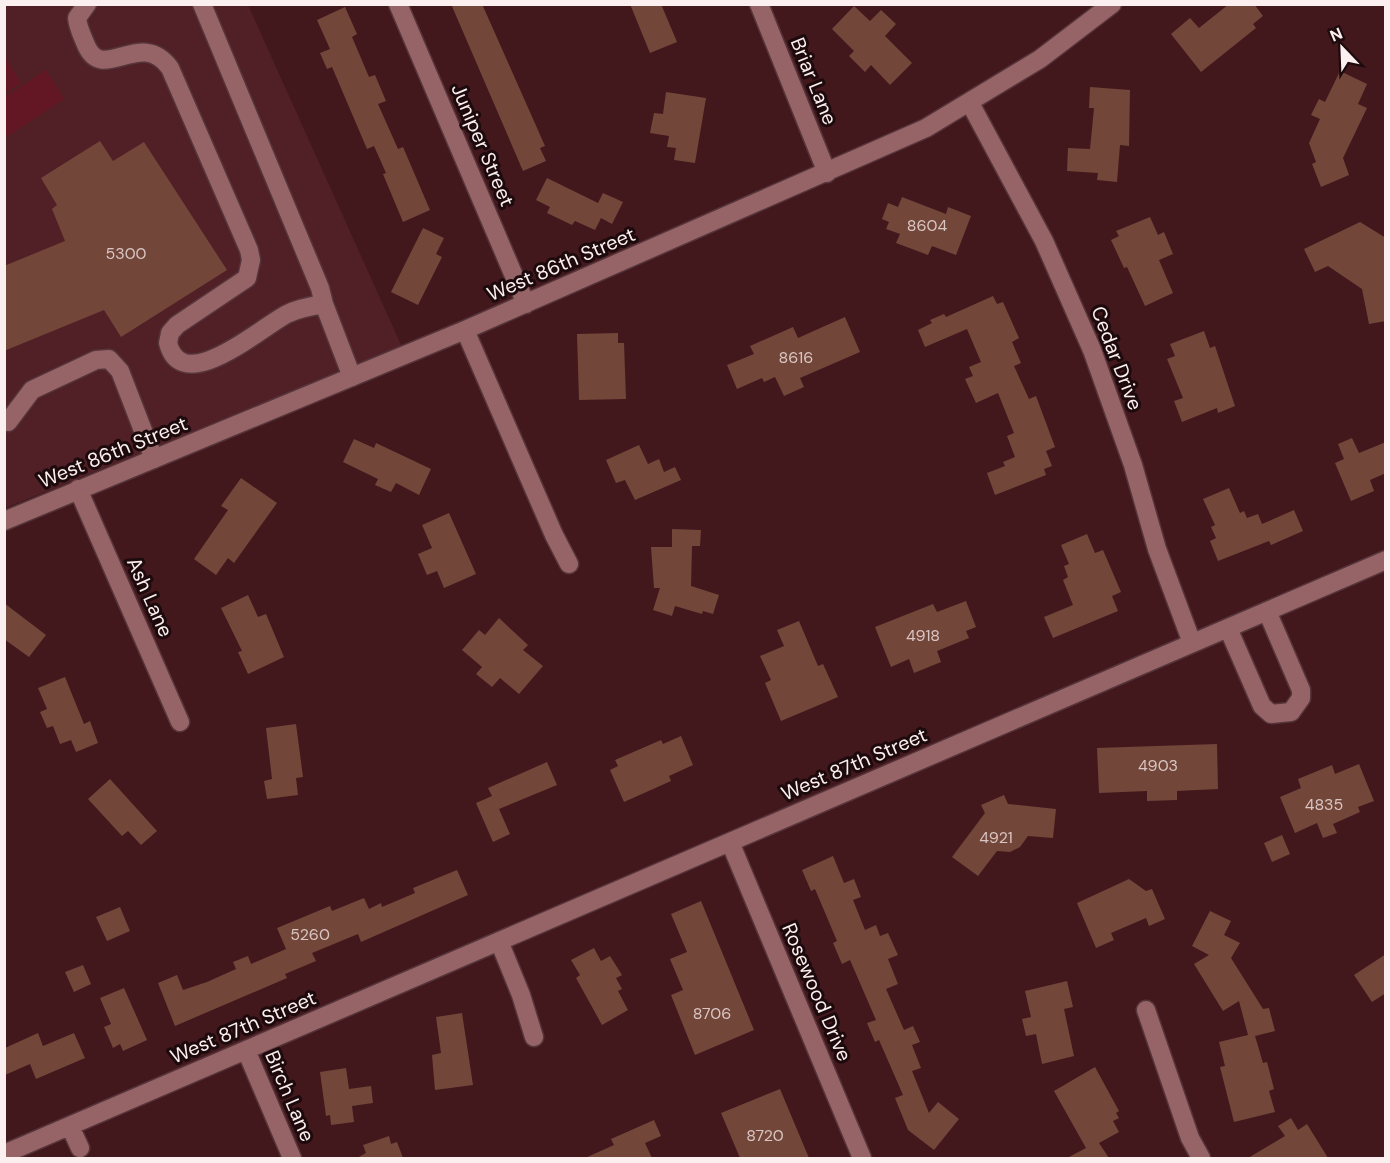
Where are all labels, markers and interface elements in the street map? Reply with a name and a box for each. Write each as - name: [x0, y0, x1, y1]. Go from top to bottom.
- north arrow: [1312, 18, 1372, 78]
- text: N: [1327, 23, 1346, 47]
- street label: Briar Lane: [785, 33, 843, 129]
- street label: Juniper Street: [445, 80, 521, 211]
- house number: 8604: [907, 215, 948, 236]
- street label: West 86th Street: [483, 221, 639, 307]
- house number: 5300: [105, 243, 147, 264]
- street label: Cedar Drive: [1085, 302, 1149, 414]
- house number: 8616: [779, 347, 813, 368]
- street label: West 86th Street: [35, 410, 192, 494]
- street label: Ash Lane: [121, 553, 179, 641]
- house number: 4918: [906, 625, 940, 646]
- street label: West 87th Street: [777, 721, 931, 806]
- house number: 4903: [1138, 755, 1178, 776]
- house number: 4835: [1305, 794, 1343, 815]
- house number: 4921: [979, 827, 1013, 848]
- street label: Rosewood Drive: [776, 919, 858, 1065]
- house number: 5260: [290, 924, 330, 945]
- street label: West 87th Street: [166, 984, 320, 1069]
- house number: 8706: [693, 1003, 731, 1024]
- street label: Birch Lane: [259, 1047, 321, 1145]
- house number: 8720: [746, 1125, 784, 1146]

